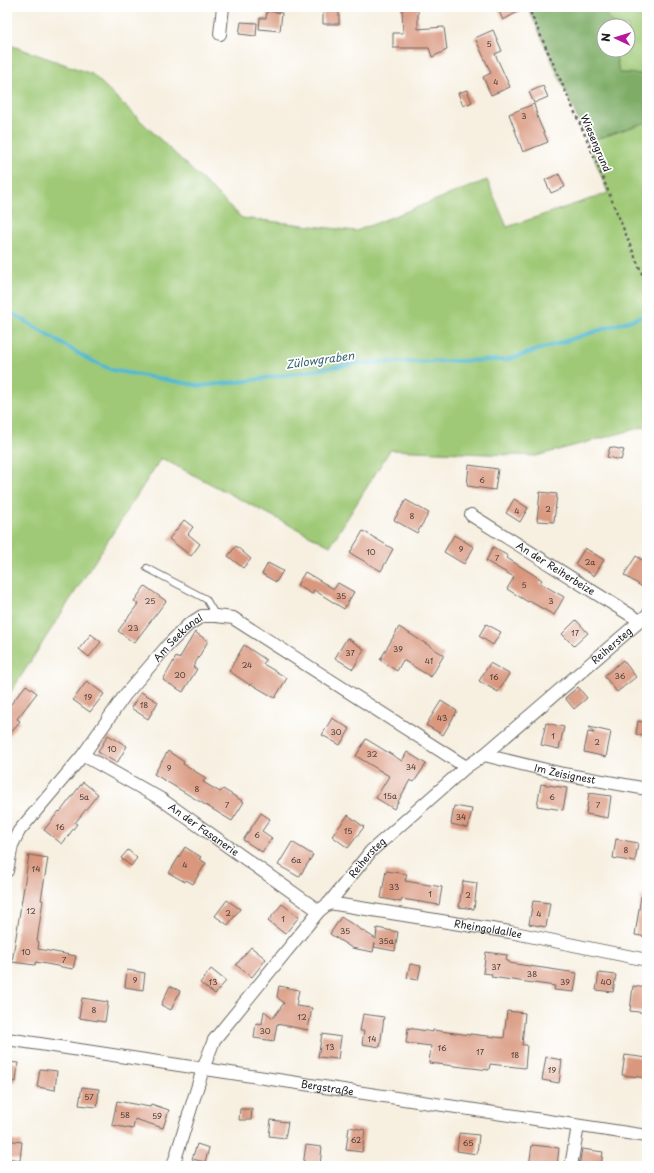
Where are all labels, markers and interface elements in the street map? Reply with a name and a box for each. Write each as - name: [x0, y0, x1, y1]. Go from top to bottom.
- north arrow: [596, 18, 636, 58]
- text: N: [597, 32, 614, 42]
- house number: 5: [486, 38, 492, 50]
- house number: 4: [493, 76, 499, 88]
- house number: 3: [521, 110, 527, 122]
- street label: Wiesengrund: [578, 112, 615, 174]
- water label: Zülowgraben: [285, 346, 356, 373]
- house number: 6: [479, 474, 485, 486]
- house number: 2: [545, 503, 551, 515]
- house number: 4: [514, 505, 520, 517]
- house number: 8: [410, 510, 415, 522]
- street label: An der Reiherbeize: [514, 537, 598, 598]
- house number: 9: [459, 543, 464, 555]
- house number: 10: [366, 546, 376, 558]
- house number: 7: [495, 552, 500, 564]
- house number: 2a: [585, 556, 595, 568]
- house number: 5: [521, 579, 527, 591]
- house number: 35: [336, 590, 346, 602]
- house number: 25: [145, 595, 155, 607]
- house number: 3: [548, 595, 554, 607]
- street label: Am Seekanal: [149, 609, 205, 665]
- house number: 23: [128, 622, 138, 634]
- street label: Reihersteg: [587, 623, 635, 667]
- house number: 17: [571, 627, 580, 639]
- house number: 39: [393, 643, 403, 655]
- house number: 37: [345, 647, 355, 659]
- house number: 41: [425, 655, 433, 667]
- house number: 24: [242, 659, 252, 671]
- house number: 20: [174, 669, 186, 681]
- house number: 36: [615, 670, 626, 682]
- house number: 16: [489, 671, 499, 683]
- house number: 19: [84, 691, 92, 703]
- house number: 18: [140, 699, 148, 711]
- house number: 43: [437, 712, 447, 724]
- house number: 30: [330, 726, 342, 738]
- house number: 1: [551, 730, 555, 742]
- house number: 2: [594, 736, 600, 748]
- house number: 10: [107, 743, 117, 755]
- house number: 32: [367, 748, 378, 760]
- street label: Im Zeisignest: [533, 759, 597, 787]
- house number: 34: [406, 761, 416, 773]
- house number: 9: [167, 762, 172, 774]
- house number: 8: [195, 783, 200, 795]
- house number: 15a: [383, 790, 397, 802]
- house number: 5a: [79, 791, 89, 803]
- house number: 6: [549, 791, 555, 803]
- street label: An der Fasanerie: [166, 799, 242, 859]
- house number: 7: [225, 799, 230, 811]
- house number: 7: [596, 799, 601, 811]
- house number: 34: [456, 811, 466, 823]
- house number: 16: [55, 821, 65, 833]
- house number: 15: [344, 825, 352, 837]
- house number: 6: [254, 829, 260, 841]
- street label: Reihersteg: [344, 833, 389, 881]
- house number: 8: [624, 844, 629, 856]
- house number: 6a: [291, 854, 301, 866]
- house number: 4: [182, 859, 188, 871]
- house number: 14: [32, 863, 40, 875]
- house number: 33: [389, 881, 399, 893]
- house number: 1: [428, 888, 432, 900]
- house number: 2: [465, 889, 471, 901]
- house number: 12: [26, 905, 36, 917]
- house number: 2: [225, 907, 231, 919]
- house number: 4: [536, 908, 542, 920]
- house number: 1: [281, 913, 285, 925]
- street label: Rheingoldallee: [453, 915, 523, 941]
- house number: 35: [340, 925, 350, 937]
- house number: 35a: [378, 935, 394, 947]
- house number: 10: [21, 946, 31, 958]
- house number: 7: [62, 954, 67, 966]
- house number: 37: [491, 961, 501, 973]
- house number: 38: [527, 968, 537, 980]
- house number: 9: [133, 974, 138, 986]
- house number: 13: [209, 976, 217, 988]
- house number: 39: [560, 976, 570, 988]
- house number: 40: [600, 976, 612, 988]
- house number: 8: [92, 1004, 97, 1016]
- house number: 12: [297, 1011, 307, 1023]
- house number: 30: [259, 1025, 271, 1037]
- house number: 14: [368, 1033, 376, 1045]
- house number: 13: [326, 1041, 334, 1053]
- house number: 16: [437, 1042, 447, 1054]
- house number: 17: [476, 1046, 485, 1058]
- house number: 18: [511, 1049, 519, 1061]
- house number: 19: [548, 1064, 556, 1076]
- street label: Bergstraße: [300, 1076, 355, 1098]
- house number: 57: [84, 1091, 94, 1103]
- house number: 58: [120, 1109, 130, 1121]
- house number: 59: [152, 1110, 162, 1122]
- house number: 62: [351, 1134, 361, 1146]
- house number: 65: [463, 1137, 473, 1149]

